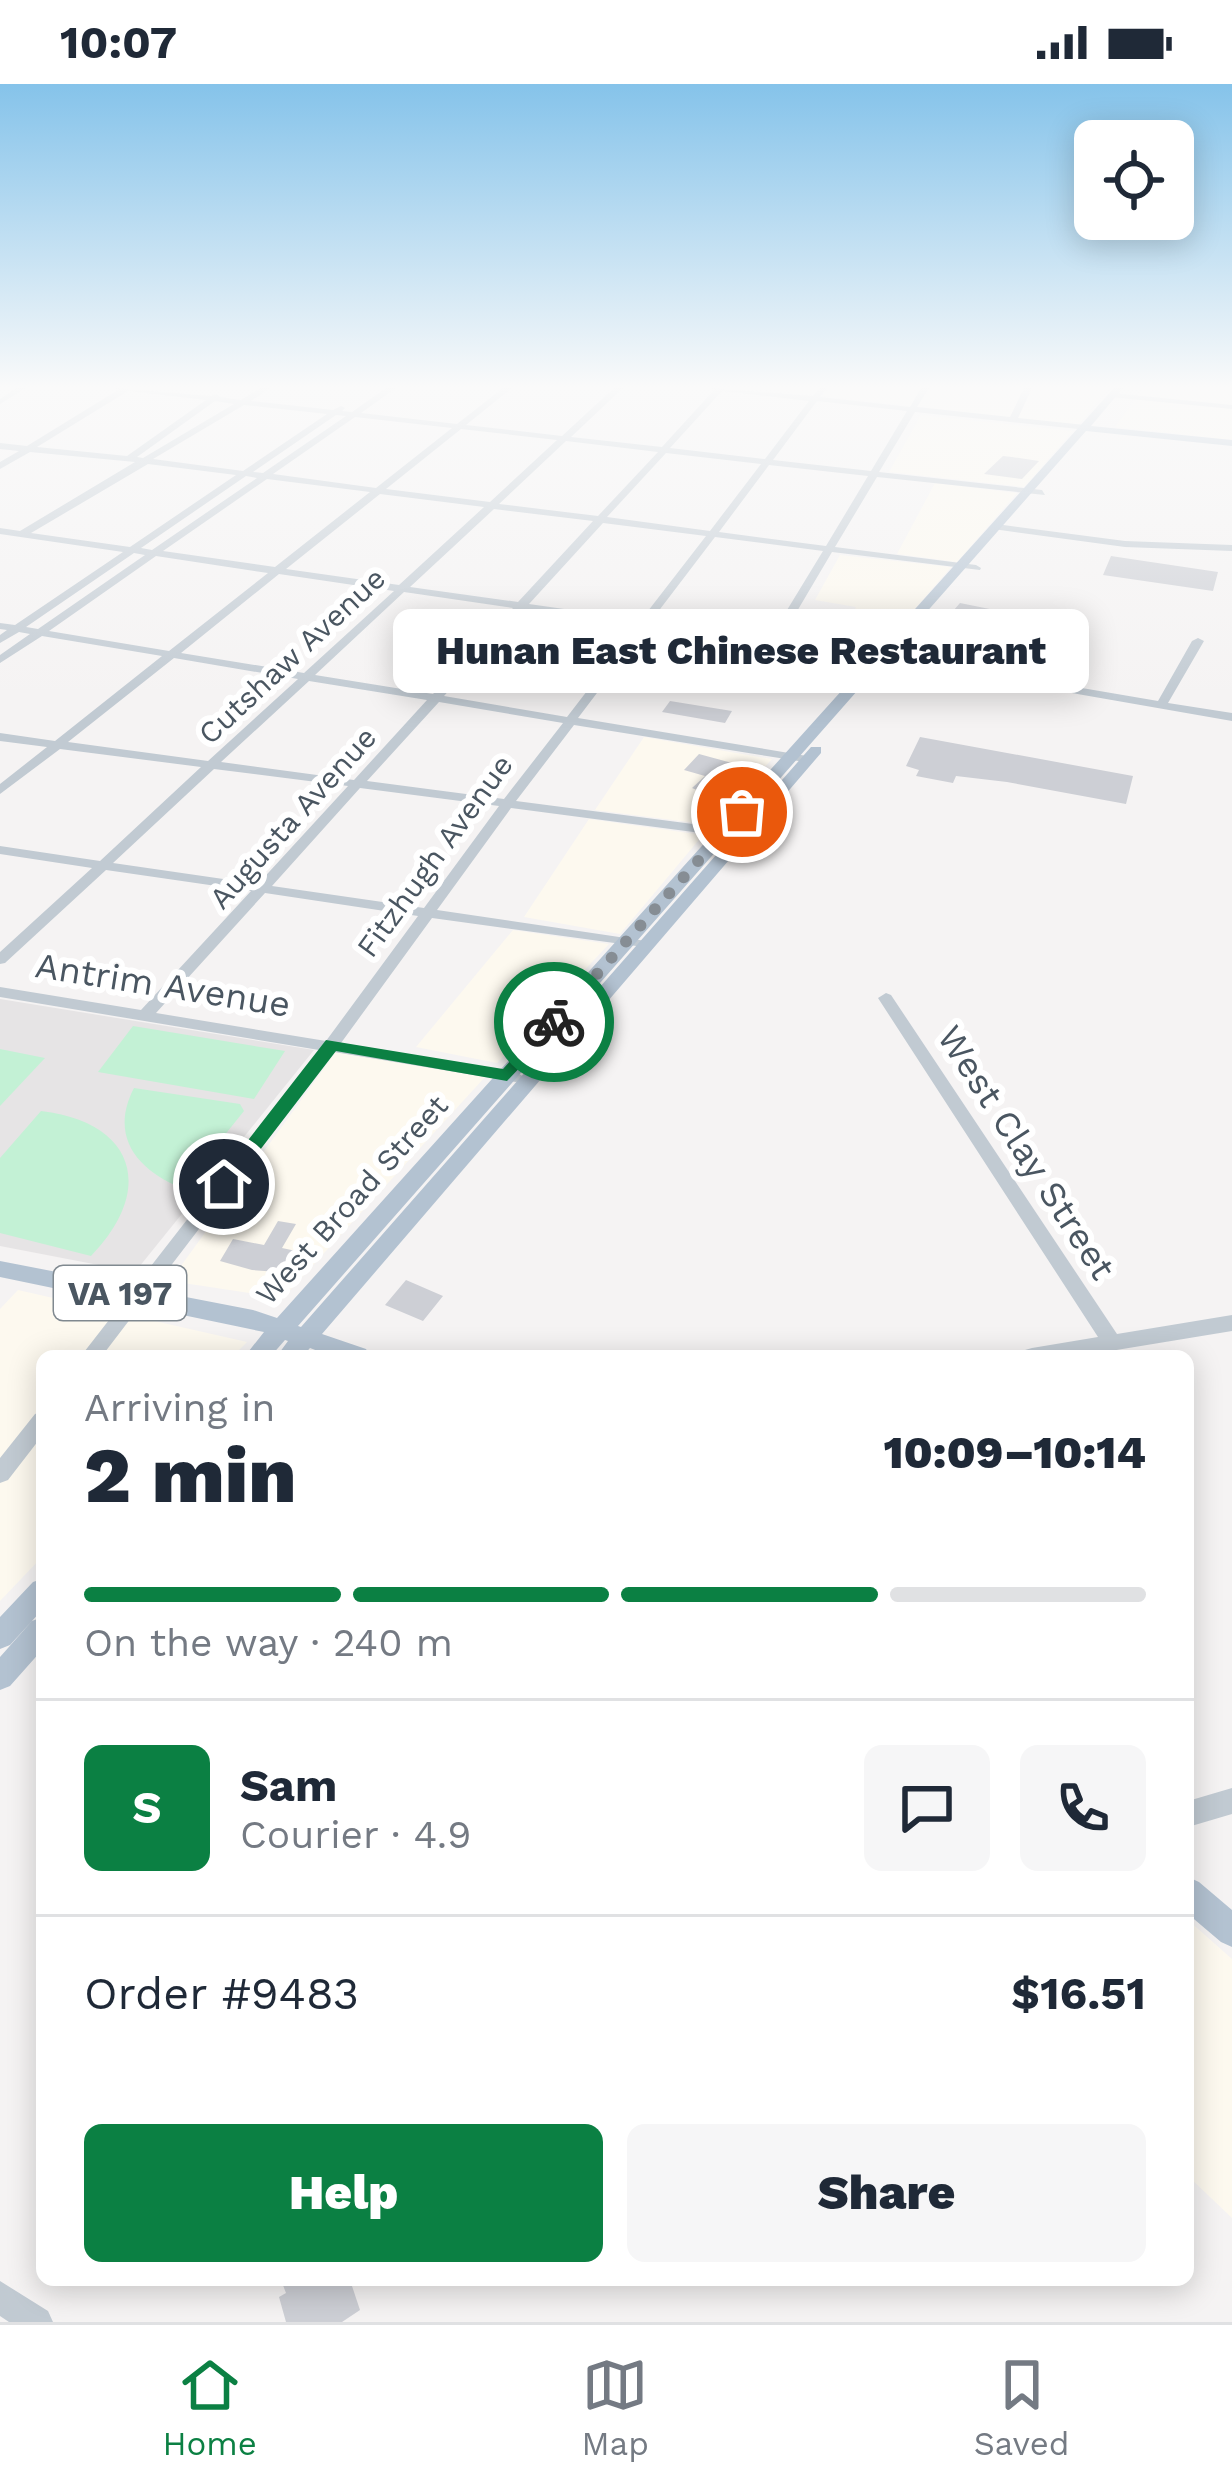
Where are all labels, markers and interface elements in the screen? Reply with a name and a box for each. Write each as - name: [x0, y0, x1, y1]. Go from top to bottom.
- text: 10:07: [60, 16, 177, 69]
- map controls: [1074, 120, 1194, 240]
- button: locate: [1074, 120, 1194, 240]
- street label: Cutshaw Avenue: [191, 560, 392, 751]
- callout: Hunan East Chinese Restaurant: [394, 608, 1090, 692]
- text: Hunan East Chinese Restaurant: [436, 628, 1046, 673]
- street label: Augusta Avenue: [202, 720, 383, 916]
- street label: Fitzhugh Avenue: [349, 748, 520, 964]
- pin: [691, 761, 793, 863]
- icon: bag: [709, 779, 775, 845]
- street label: Antrim Avenue: [32, 944, 293, 1026]
- courier: [494, 962, 614, 1082]
- icon: bike: [521, 989, 587, 1055]
- street label: West Clay Street: [929, 1018, 1124, 1287]
- street label: West Broad Street: [248, 1088, 455, 1311]
- pin: [173, 1133, 275, 1235]
- icon: home: [191, 1151, 257, 1217]
- road number: VA 197: [54, 1266, 186, 1320]
- text: Arriving in: [84, 1385, 275, 1430]
- text: 10:09–10:14: [883, 1426, 1146, 1479]
- text: 2 min: [84, 1429, 297, 1521]
- text: On the way · 240 m: [84, 1620, 453, 1665]
- button: chat: [864, 1745, 990, 1871]
- button: phone: [1020, 1745, 1146, 1871]
- text: Sam: [240, 1759, 337, 1812]
- text: S: [132, 1781, 162, 1834]
- text: Courier · 4.9: [240, 1812, 471, 1857]
- text: Order #9483: [84, 1967, 359, 2020]
- text: $16.51: [1011, 1967, 1146, 2020]
- button: Help: [84, 2124, 603, 2262]
- button: Share: [627, 2124, 1146, 2262]
- tab: Home: [162, 2352, 257, 2463]
- tab: Map: [582, 2352, 649, 2463]
- tab: Saved: [974, 2352, 1070, 2463]

